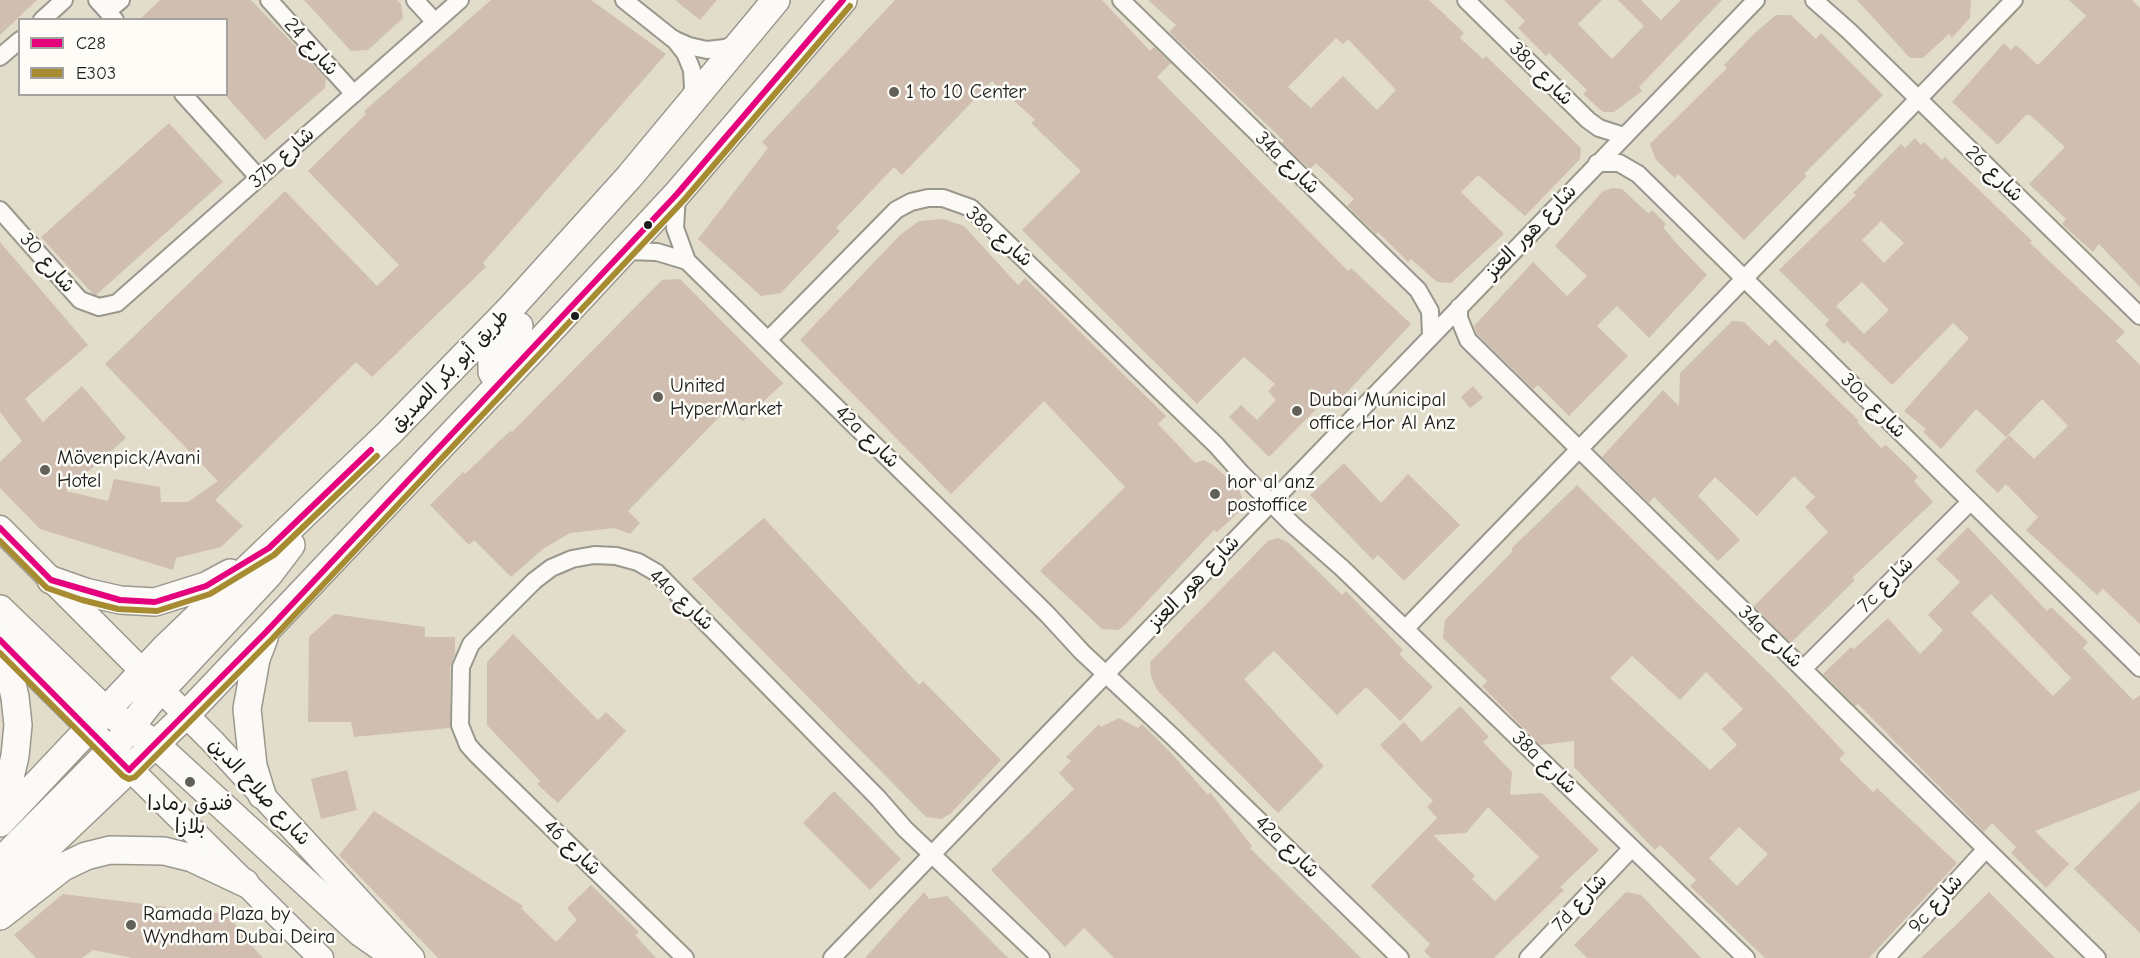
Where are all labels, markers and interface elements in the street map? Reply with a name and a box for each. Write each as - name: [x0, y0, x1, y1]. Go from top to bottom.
- street label: شارع 24: [279, 13, 343, 81]
- legend: [18, 18, 228, 96]
- text: C28: [76, 33, 106, 54]
- street label: 38a شارع: [1504, 37, 1578, 111]
- text: E303: [76, 63, 116, 84]
- place label: 1 to 10 Center: [906, 80, 1026, 104]
- marker: 1 to 10 Center: [887, 85, 901, 99]
- street label: 37b شارع: [244, 122, 320, 194]
- street label: 34a شارع: [1250, 127, 1324, 199]
- street label: شارع 26: [1960, 141, 2028, 207]
- street label: شارع هور العنز: [1480, 180, 1582, 284]
- street label: 38a شارع: [961, 201, 1037, 273]
- unlabelled marker: [642, 219, 654, 231]
- street label: شارع 30: [14, 228, 80, 298]
- street label: طريق أبو بكر الصديق: [385, 305, 515, 437]
- unlabelled marker: [569, 310, 581, 322]
- street label: 30a شارع: [1835, 368, 1911, 444]
- place label: United HyperMarket: [670, 374, 782, 421]
- place label: Dubai Municipal office Hor Al Anz: [1309, 388, 1455, 435]
- marker: United HyperMarket: [651, 390, 665, 404]
- street label: 42a شارع: [830, 400, 904, 474]
- marker: Dubai Municipal office Hor Al Anz: [1290, 404, 1304, 418]
- place label: Mövenpick/Avani Hotel: [57, 446, 200, 493]
- marker: Mövenpick/Avani Hotel: [38, 463, 52, 477]
- place label: hor al anz postoffice: [1227, 470, 1314, 517]
- marker: hor al anz postoffice: [1208, 487, 1222, 501]
- street label: شارع هور العنز: [1143, 531, 1245, 635]
- street label: 7c شارع: [1853, 552, 1919, 618]
- street label: 44a شارع: [644, 564, 718, 636]
- street label: 34a شارع: [1733, 601, 1807, 673]
- street label: 38a شارع: [1507, 726, 1581, 800]
- street label: شارع صلاح الدين: [203, 733, 315, 851]
- marker: فندق رمادا بلازا: [183, 775, 197, 789]
- place label: فندق رمادا بلازا: [147, 792, 233, 839]
- street label: 42a شارع: [1250, 810, 1324, 884]
- street label: شارع 46: [538, 815, 606, 881]
- street label: 7d شارع: [1547, 869, 1613, 937]
- street label: 9c شارع: [1904, 870, 1968, 938]
- place label: Ramada Plaza by Wyndham Dubai Deira: [143, 902, 335, 949]
- marker: Ramada Plaza by Wyndham Dubai Deira: [124, 918, 138, 932]

